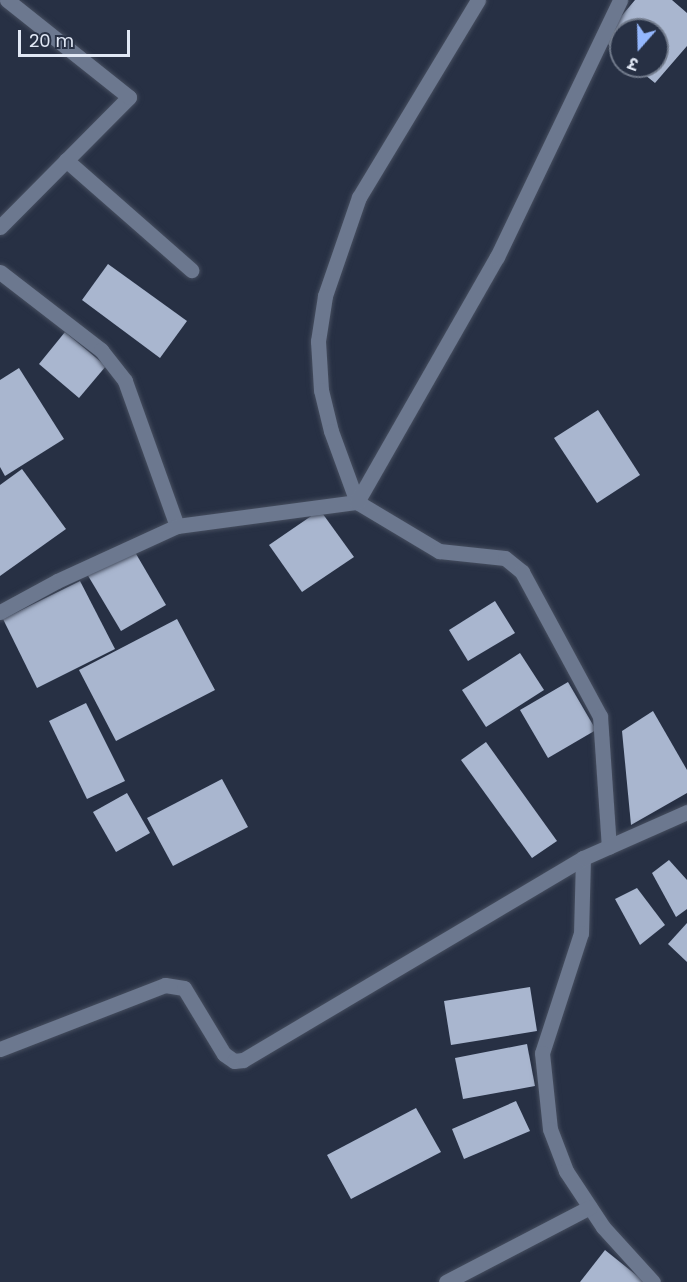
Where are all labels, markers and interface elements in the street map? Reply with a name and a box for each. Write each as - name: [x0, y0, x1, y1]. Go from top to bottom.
- scale bar: [21, 18, 134, 56]
- north arrow: [609, 18, 669, 78]
- text: 20 m: [29, 28, 74, 53]
- text: उ: [625, 51, 642, 76]

